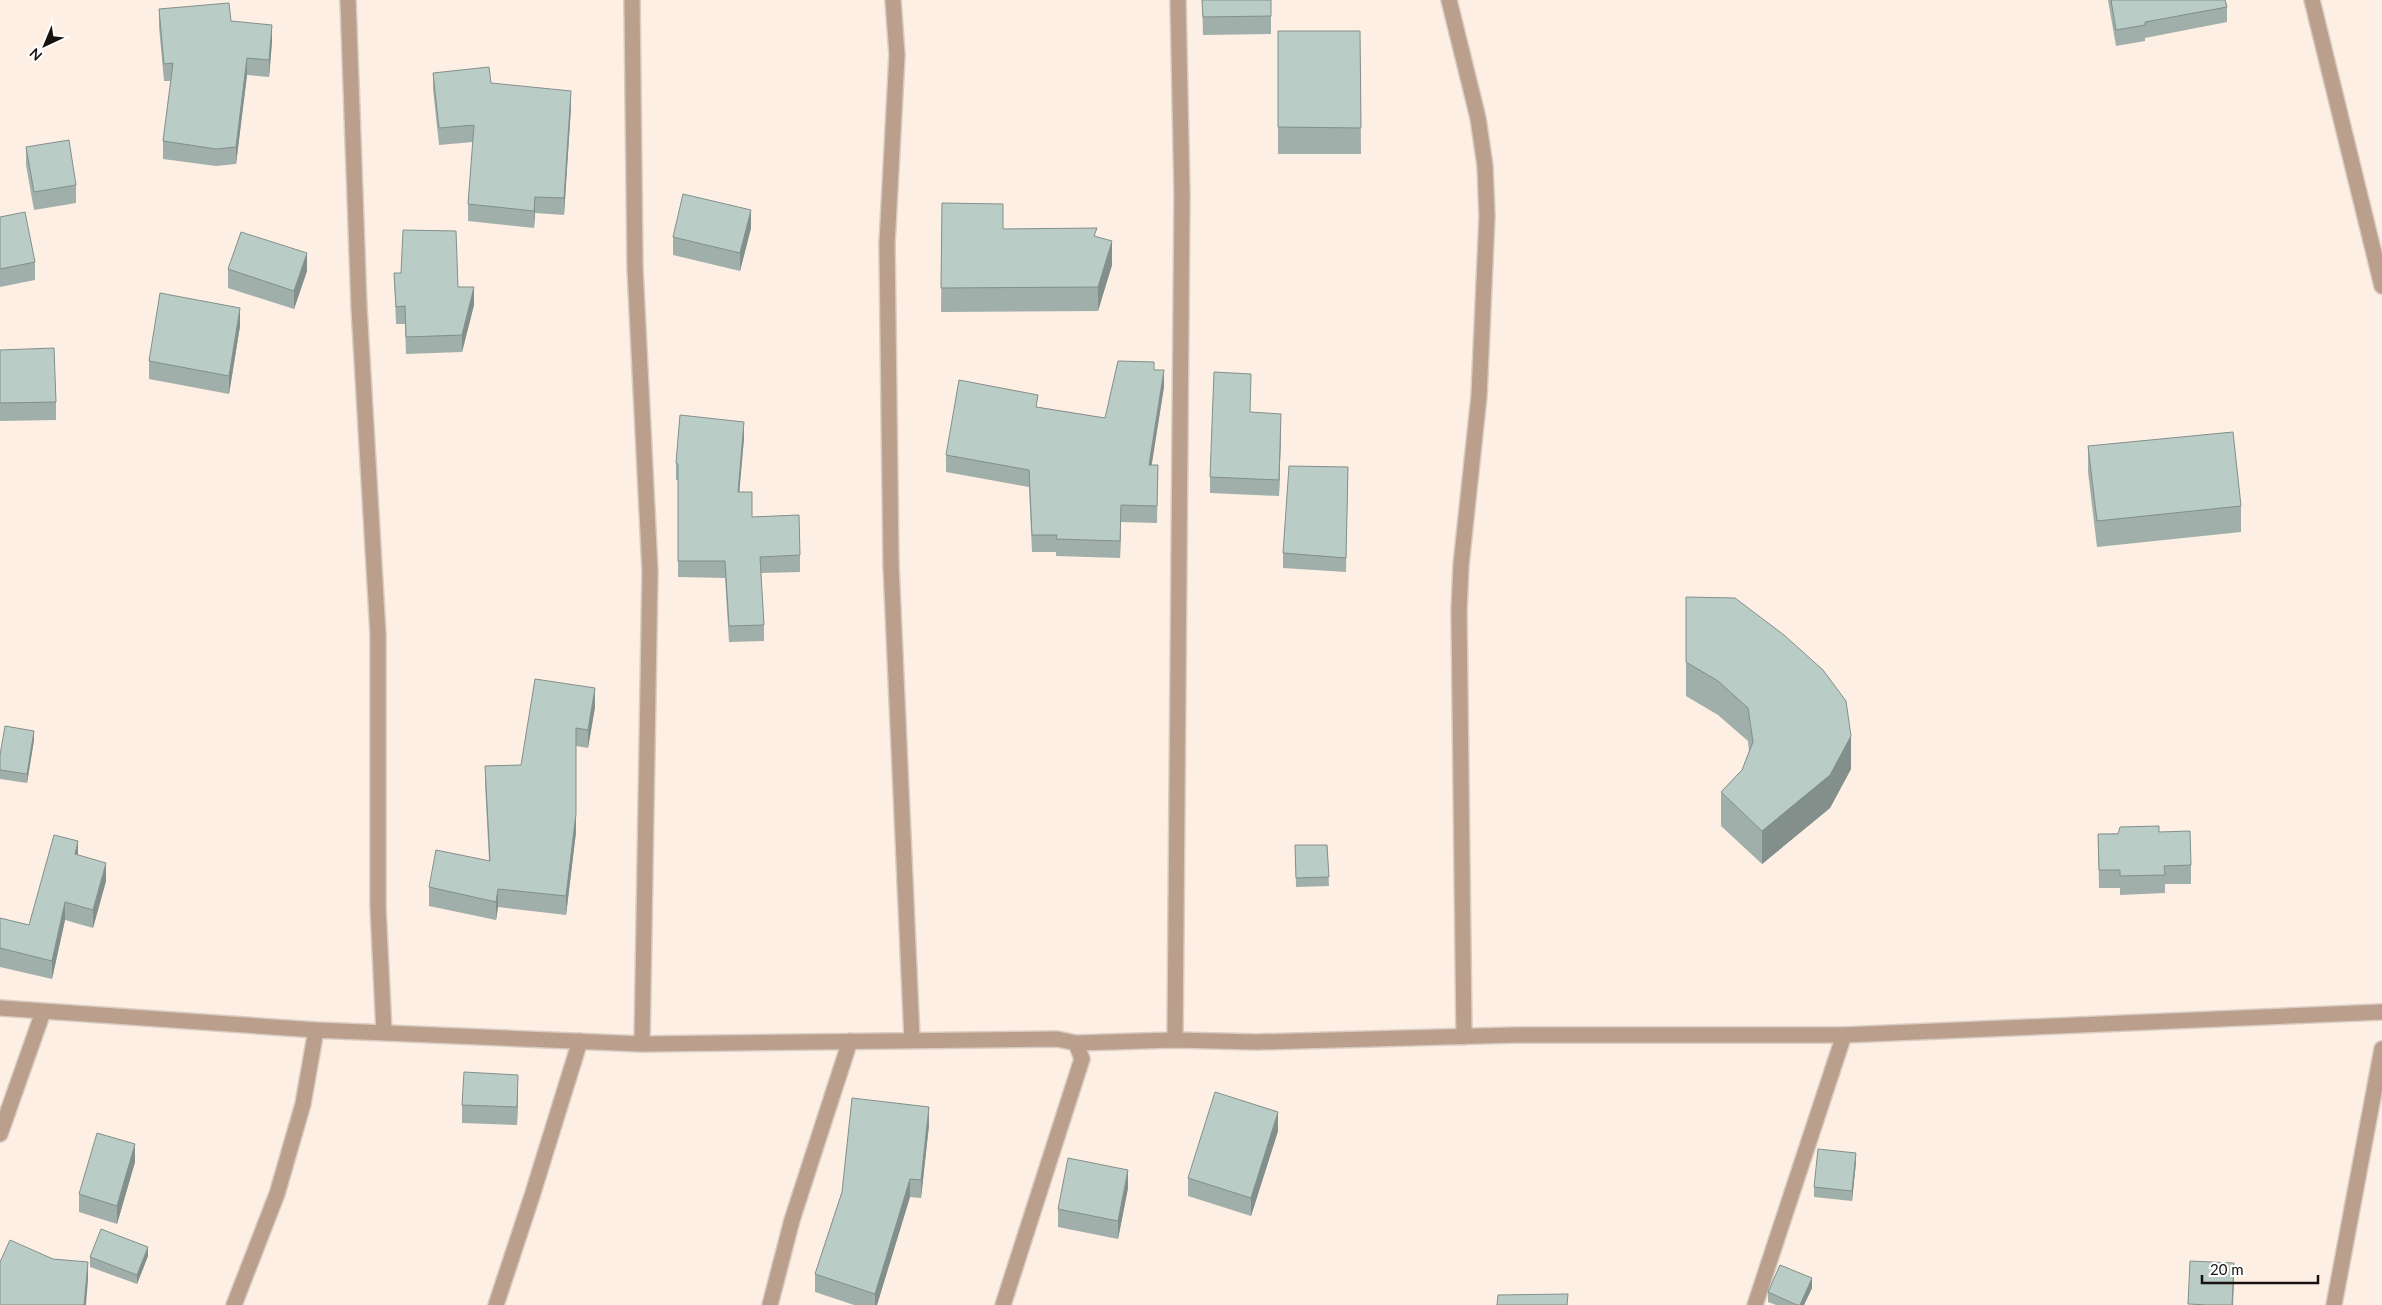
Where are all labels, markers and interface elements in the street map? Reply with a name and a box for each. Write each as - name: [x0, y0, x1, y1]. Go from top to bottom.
- north arrow: [20, 20, 70, 70]
- text: N: [26, 45, 45, 65]
- scale bar: [2202, 1252, 2318, 1284]
- text: 20 m: [2210, 1260, 2244, 1278]

